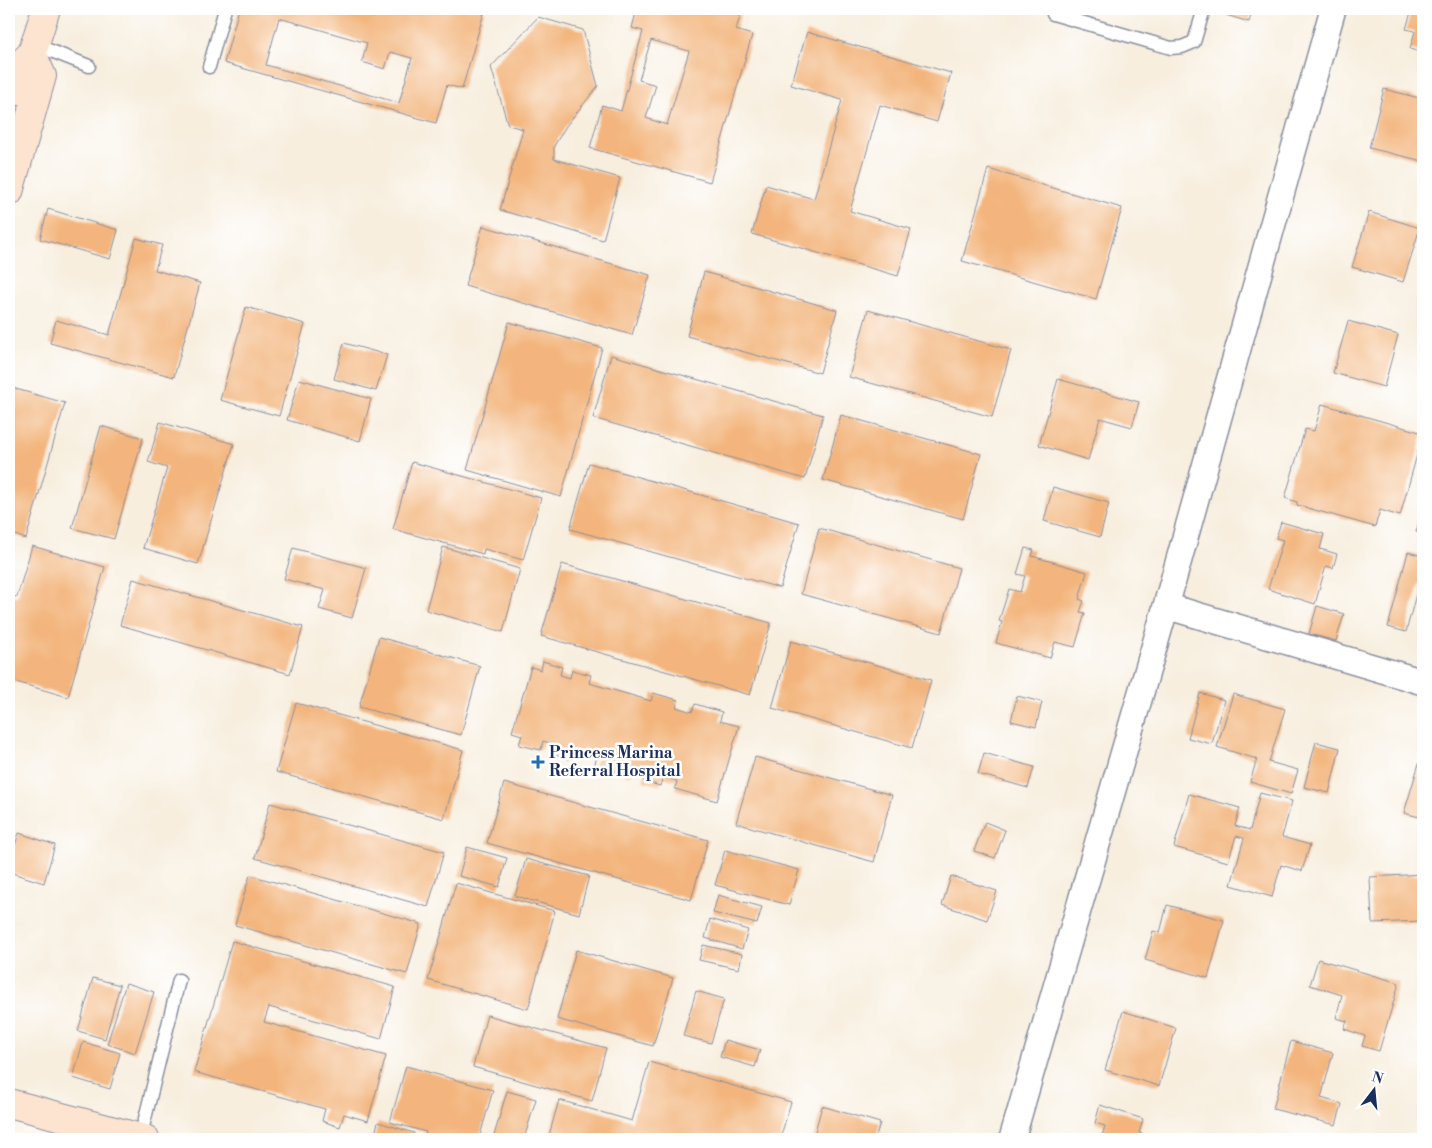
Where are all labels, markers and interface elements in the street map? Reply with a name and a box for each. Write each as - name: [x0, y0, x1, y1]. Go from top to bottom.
- place label: Princess Marina Referral Hospital: [549, 743, 681, 781]
- marker: Princess Marina Referral Hospital: [531, 755, 545, 769]
- north arrow: [1350, 1066, 1400, 1116]
- text: N: [1370, 1068, 1385, 1089]

